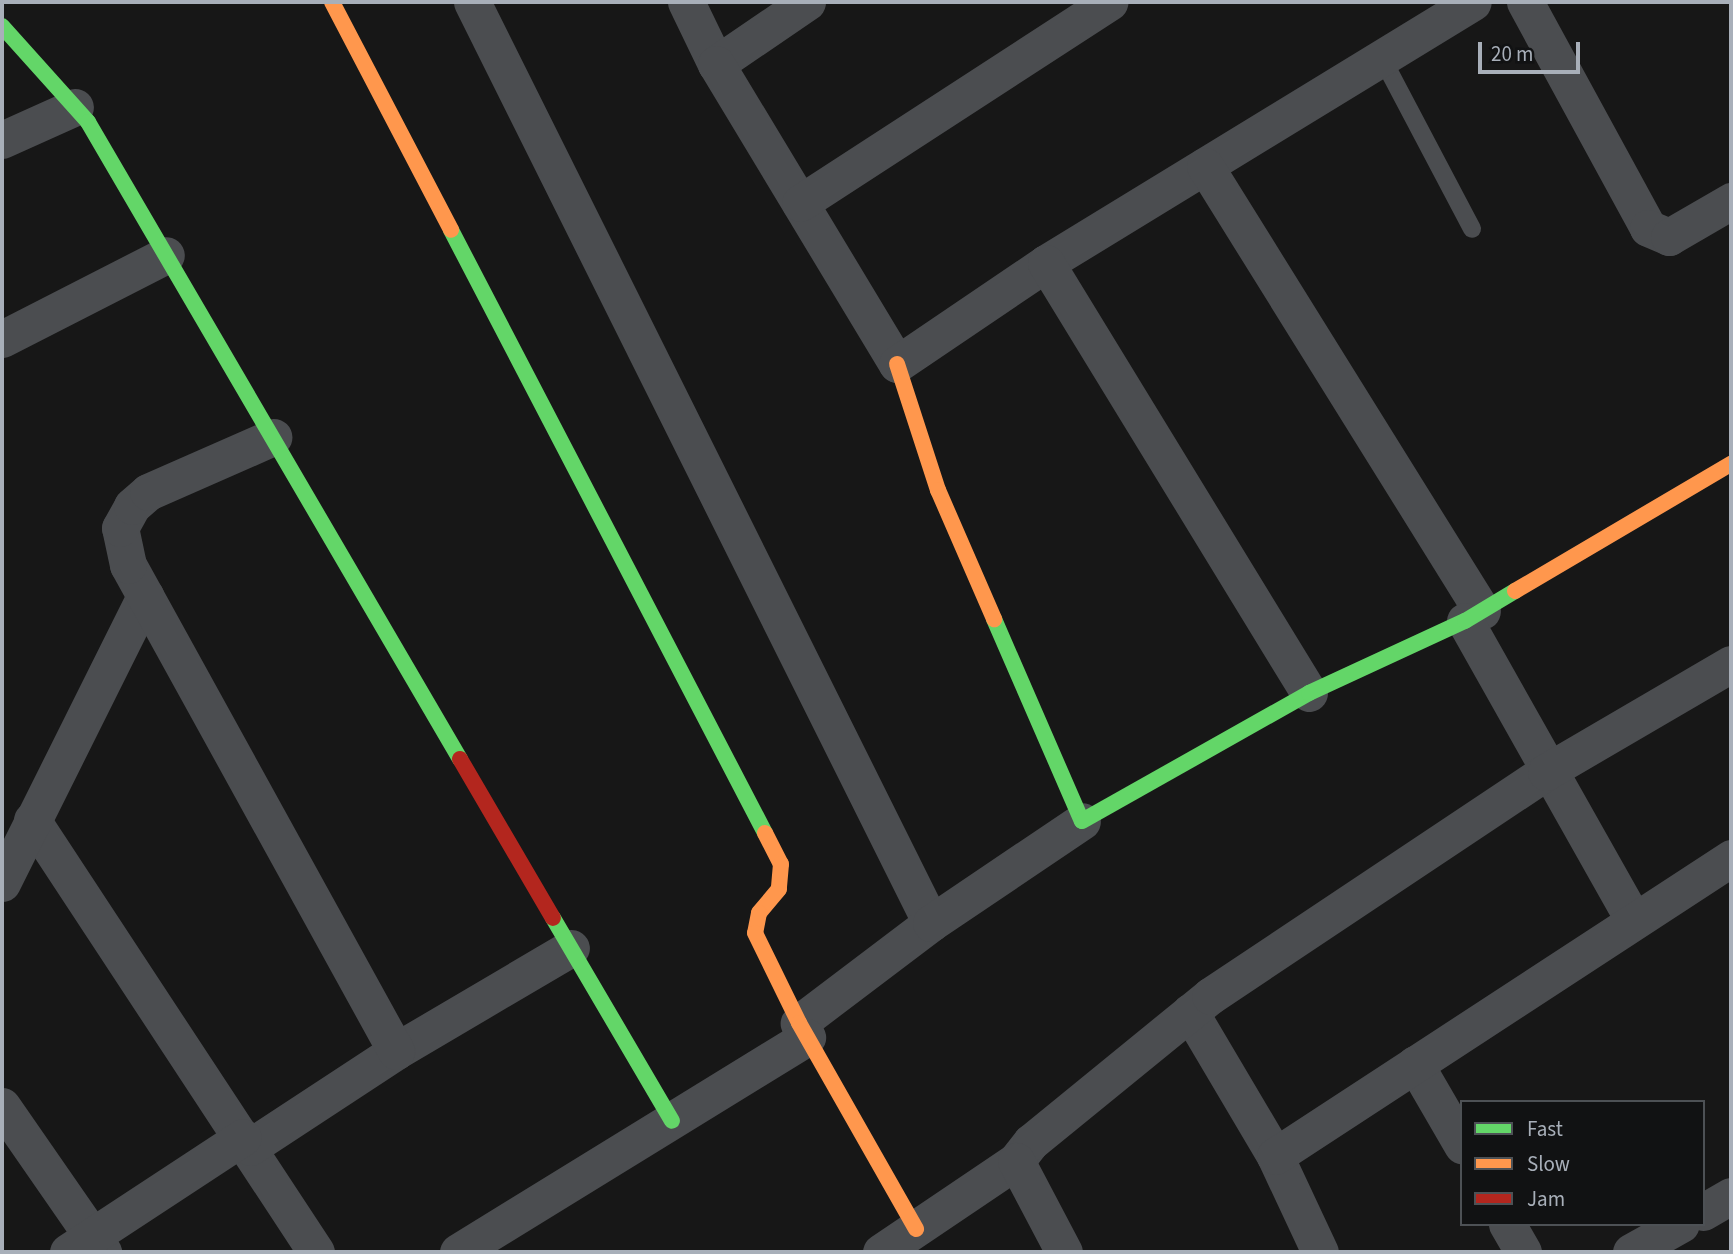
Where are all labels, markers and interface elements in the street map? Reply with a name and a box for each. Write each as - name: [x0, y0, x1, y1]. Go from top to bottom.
- scale bar: [1481, 28, 1582, 72]
- text: 20 m: [1491, 39, 1533, 69]
- legend: [1460, 1100, 1705, 1226]
- text: Fast: [1527, 1114, 1563, 1144]
- text: Slow: [1527, 1149, 1570, 1179]
- text: Jam: [1527, 1184, 1565, 1214]

